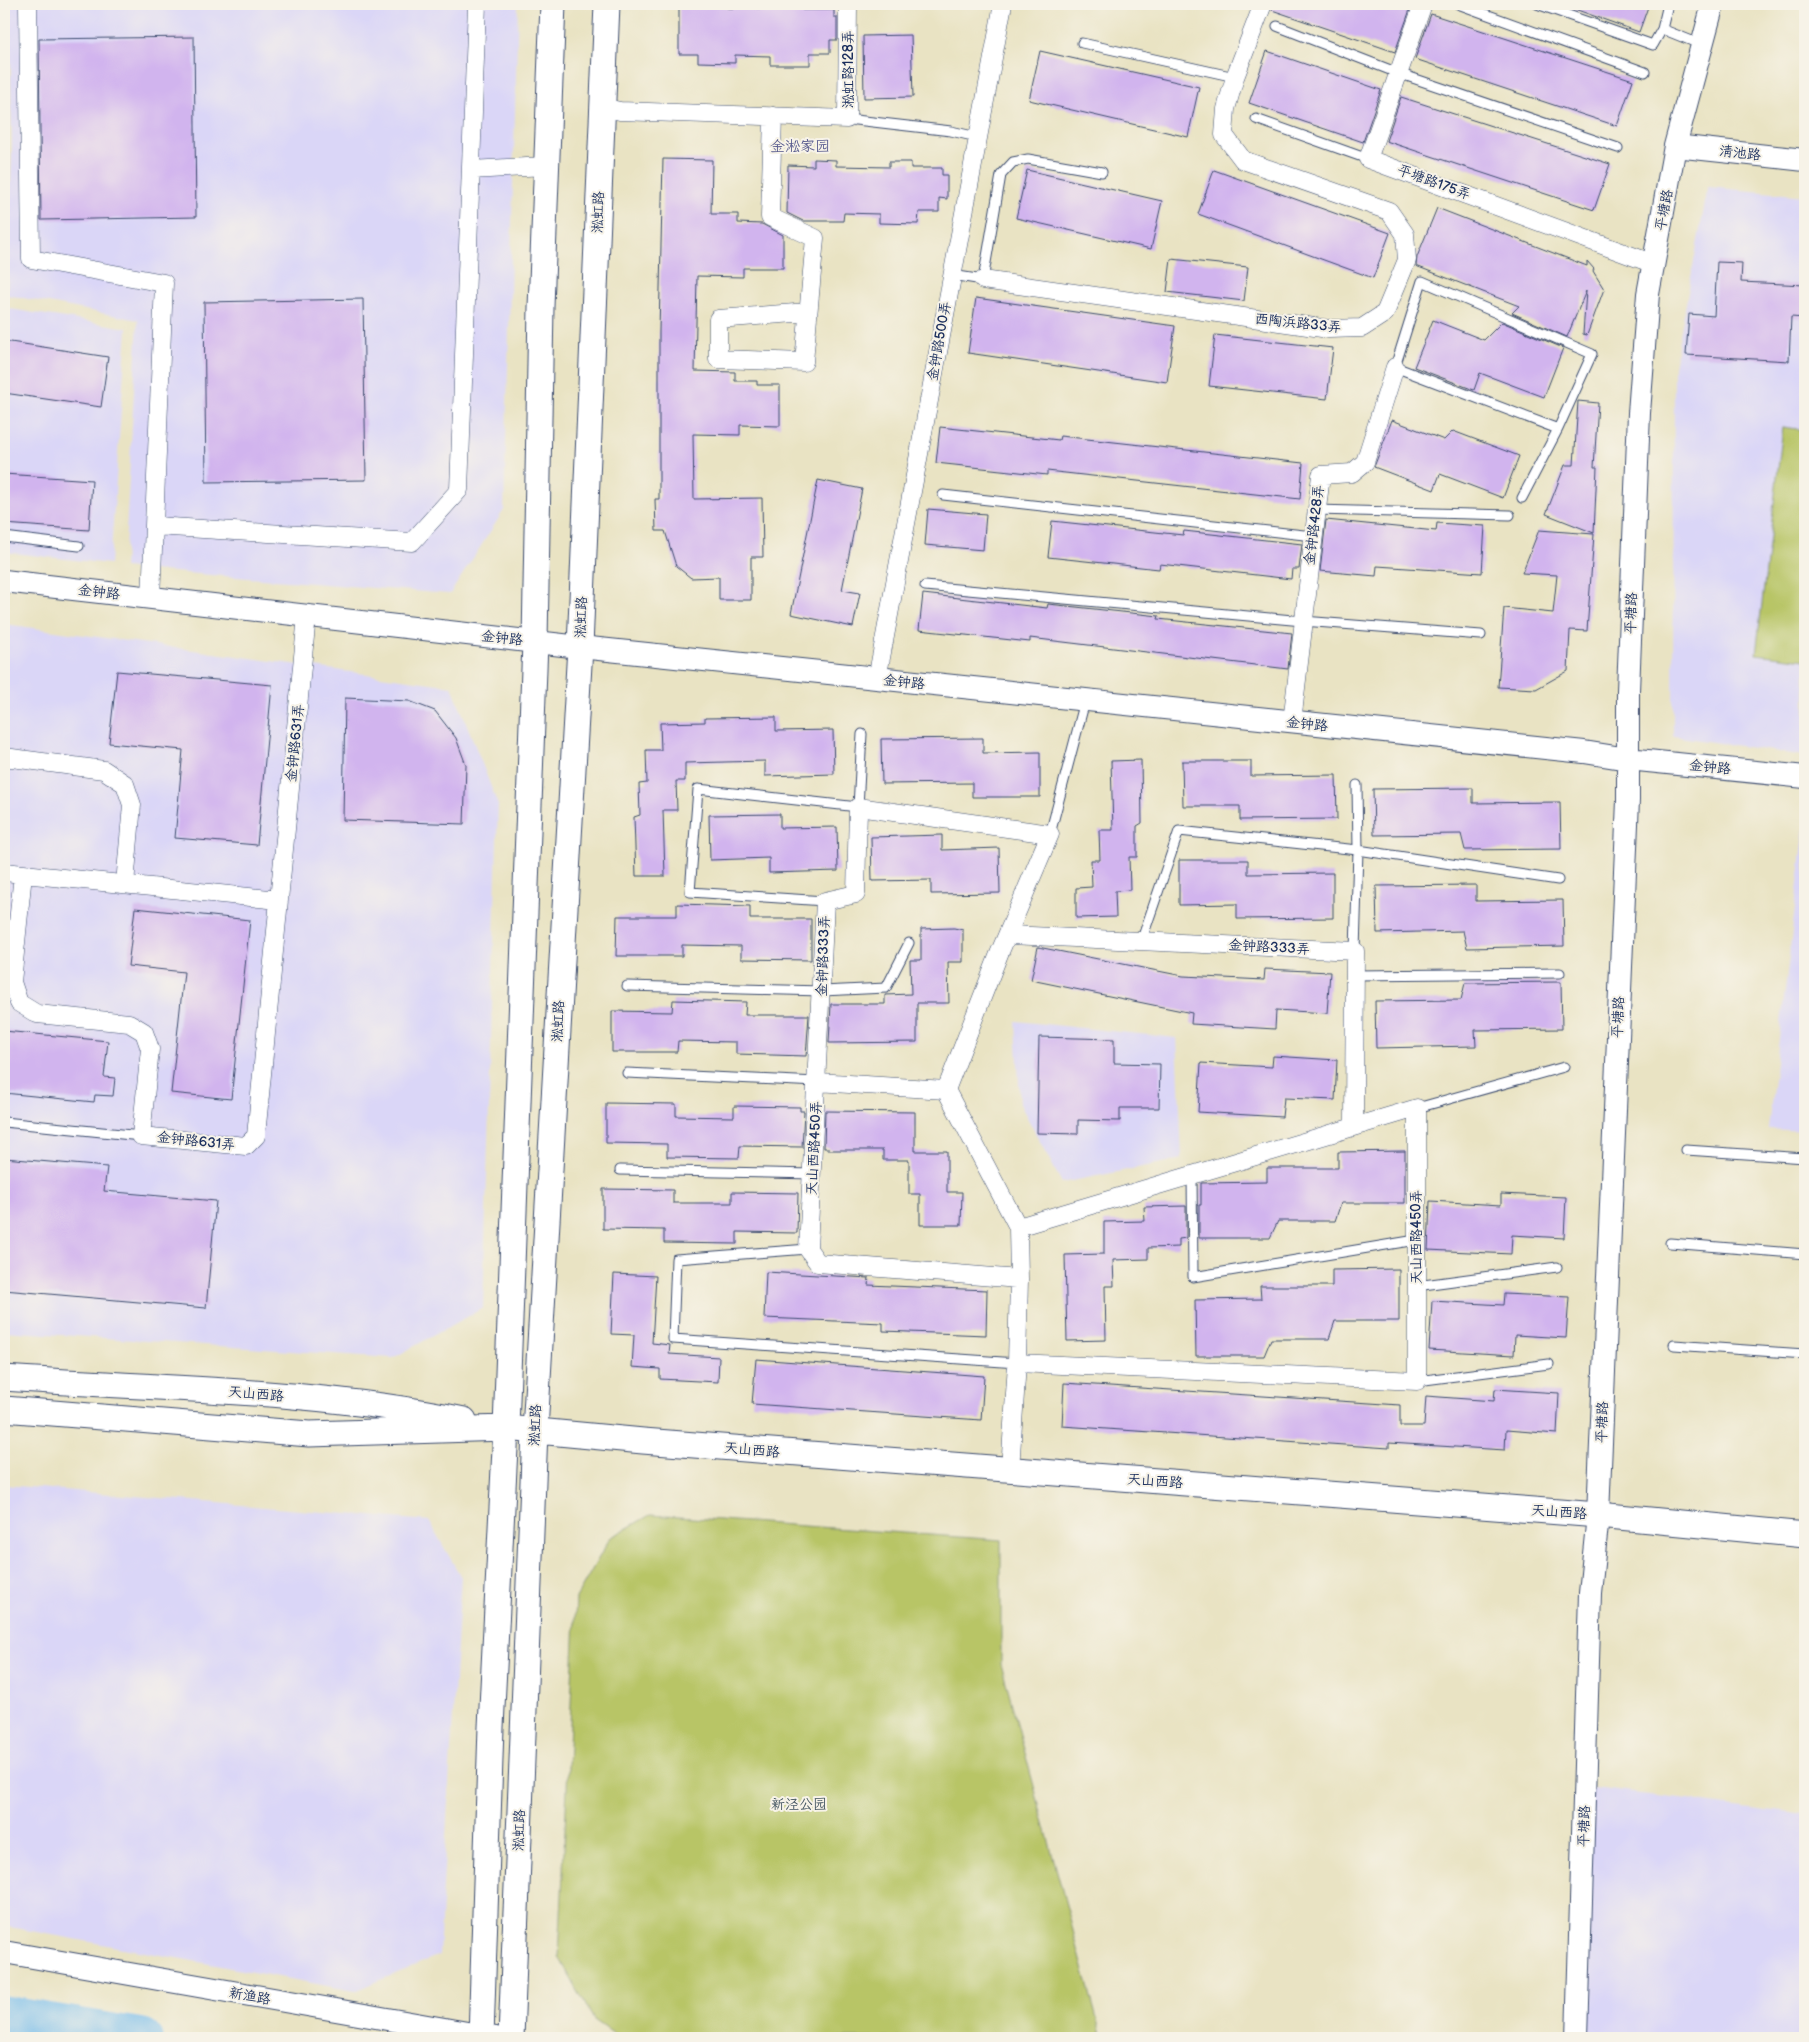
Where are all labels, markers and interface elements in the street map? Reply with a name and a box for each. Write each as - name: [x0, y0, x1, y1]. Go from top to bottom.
- street label: 淞虹路128弄: [840, 30, 857, 108]
- district label: 金淞家园: [770, 137, 830, 156]
- street label: 清池路: [1718, 142, 1762, 164]
- street label: 平塘路175弄: [1395, 161, 1473, 203]
- street label: 平塘路: [1652, 188, 1676, 232]
- street label: 淞虹路: [589, 191, 607, 233]
- street label: 金钟路500弄: [924, 300, 954, 382]
- street label: 西陶浜路33弄: [1254, 310, 1342, 336]
- street label: 金钟路428弄: [1301, 484, 1327, 566]
- street label: 金钟路: [77, 581, 121, 603]
- street label: 平塘路: [1622, 592, 1640, 634]
- street label: 淞虹路: [572, 596, 590, 638]
- street label: 金钟路: [480, 627, 524, 649]
- street label: 金钟路: [882, 671, 926, 693]
- street label: 金钟路631弄: [282, 703, 308, 783]
- street label: 金钟路: [1285, 713, 1329, 735]
- street label: 金钟路: [1688, 756, 1732, 778]
- street label: 金钟路333弄: [813, 915, 833, 997]
- street label: 金钟路333弄: [1228, 936, 1310, 958]
- street label: 平塘路: [1608, 996, 1628, 1038]
- street label: 淞虹路: [548, 1000, 568, 1042]
- street label: 天山西路450弄: [803, 1100, 825, 1196]
- street label: 金钟路631弄: [156, 1128, 236, 1154]
- street label: 天山西路450弄: [1408, 1190, 1425, 1284]
- street label: 天山西路: [227, 1383, 285, 1405]
- street label: 平塘路: [1593, 1401, 1611, 1443]
- street label: 淞虹路: [525, 1404, 545, 1446]
- street label: 天山西路: [723, 1439, 781, 1461]
- street label: 天山西路: [1126, 1471, 1184, 1491]
- street label: 天山西路: [1530, 1502, 1588, 1522]
- park label: 新泾公园: [771, 1796, 827, 1813]
- street label: 平塘路: [1575, 1805, 1593, 1847]
- street label: 淞虹路: [510, 1809, 528, 1851]
- street label: 新渔路: [228, 1984, 272, 2008]

